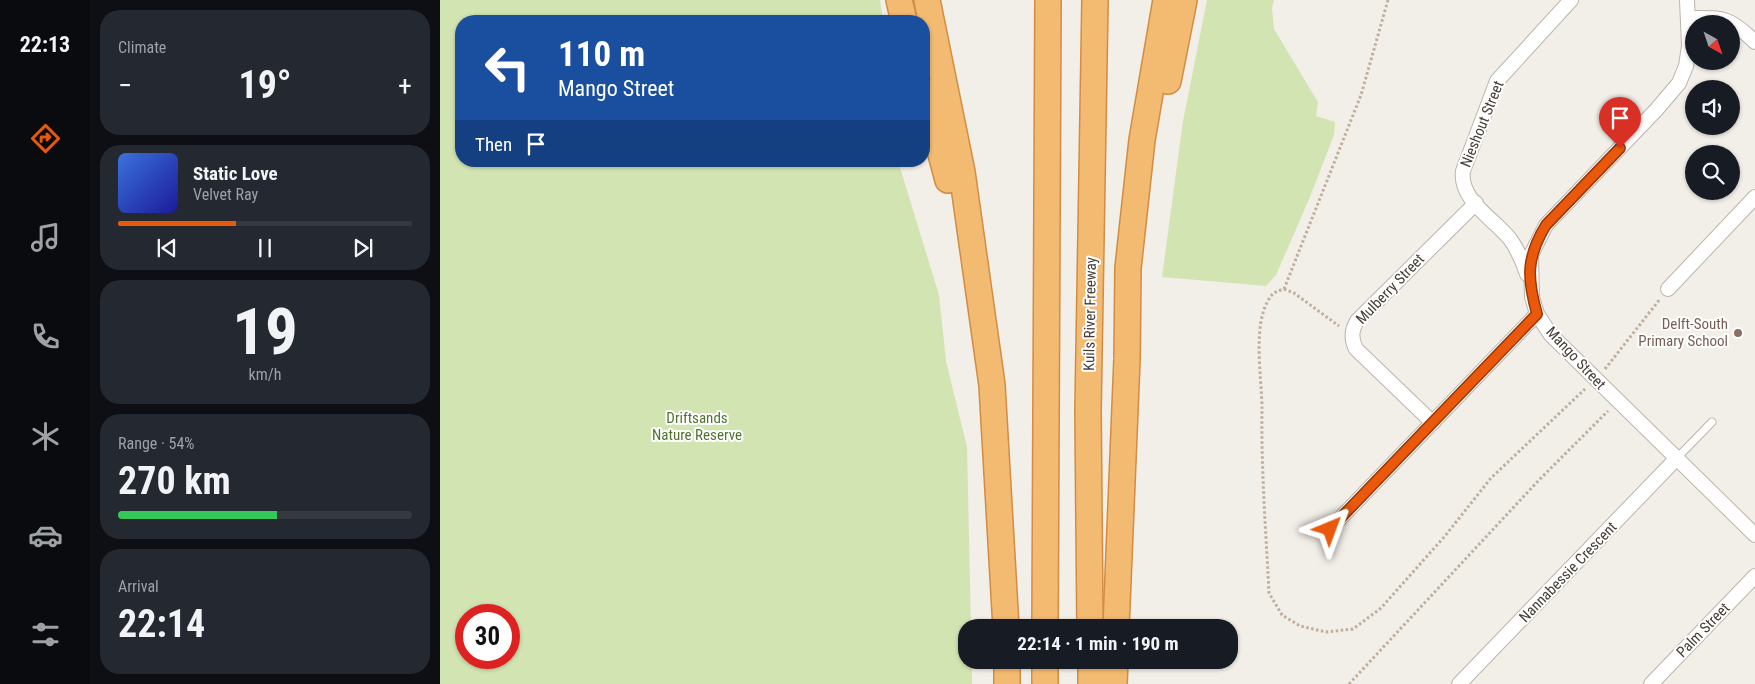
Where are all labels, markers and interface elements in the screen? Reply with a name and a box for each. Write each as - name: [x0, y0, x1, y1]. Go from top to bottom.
- north arrow: [1685, 15, 1740, 70]
- map controls: [1685, 15, 1740, 200]
- text: 22:13: [20, 32, 70, 57]
- text: 110 m: [558, 34, 645, 75]
- icon: left: [475, 35, 540, 100]
- text: Climate: [118, 38, 166, 57]
- text: 19°: [238, 63, 292, 107]
- text: −: [118, 69, 132, 102]
- text: +: [398, 69, 412, 102]
- text: Mango Street: [558, 76, 674, 101]
- street label: Nieshout Street: [1456, 78, 1508, 170]
- button: sound: [1685, 80, 1740, 135]
- pin: [1599, 97, 1641, 148]
- icon: arrive: [1606, 104, 1634, 132]
- icon: directions: [28, 121, 63, 156]
- icon: arrive: [522, 130, 550, 158]
- text: Then: [475, 133, 512, 156]
- button: search: [1685, 145, 1740, 200]
- text: Static Love: [193, 162, 278, 185]
- text: Velvet Ray: [193, 185, 258, 204]
- icon: music: [28, 220, 63, 255]
- icon: previous: [153, 234, 181, 262]
- icon: pause: [251, 234, 279, 262]
- icon: next: [349, 234, 377, 262]
- street label: Mulberry Street: [1352, 250, 1428, 328]
- street label: Kuils River Freeway: [1080, 257, 1100, 371]
- text: 19: [232, 294, 298, 370]
- place label: Delft-South Primary School: [1638, 315, 1728, 350]
- icon: phone: [28, 319, 63, 354]
- street label: Mango Street: [1542, 323, 1610, 393]
- marker: Delft-South Primary School: [1732, 327, 1744, 339]
- text: km/h: [249, 365, 281, 384]
- park label: Driftsands Nature Reserve: [652, 409, 742, 444]
- icon: climate: [28, 419, 63, 454]
- text: Range · 54%: [118, 434, 194, 453]
- text: 270 km: [118, 459, 231, 503]
- position arrow: [1303, 502, 1355, 554]
- icon: car: [28, 518, 63, 553]
- street label: Nannabessie Crescent: [1515, 518, 1621, 626]
- text: Arrival: [118, 577, 159, 596]
- street label: Palm Street: [1673, 599, 1733, 661]
- text: 22:14: [118, 602, 205, 646]
- speed limit sign: 30: [455, 604, 520, 669]
- icon: filters: [28, 617, 63, 652]
- text: 22:14 · 1 min · 190 m: [1017, 632, 1179, 655]

